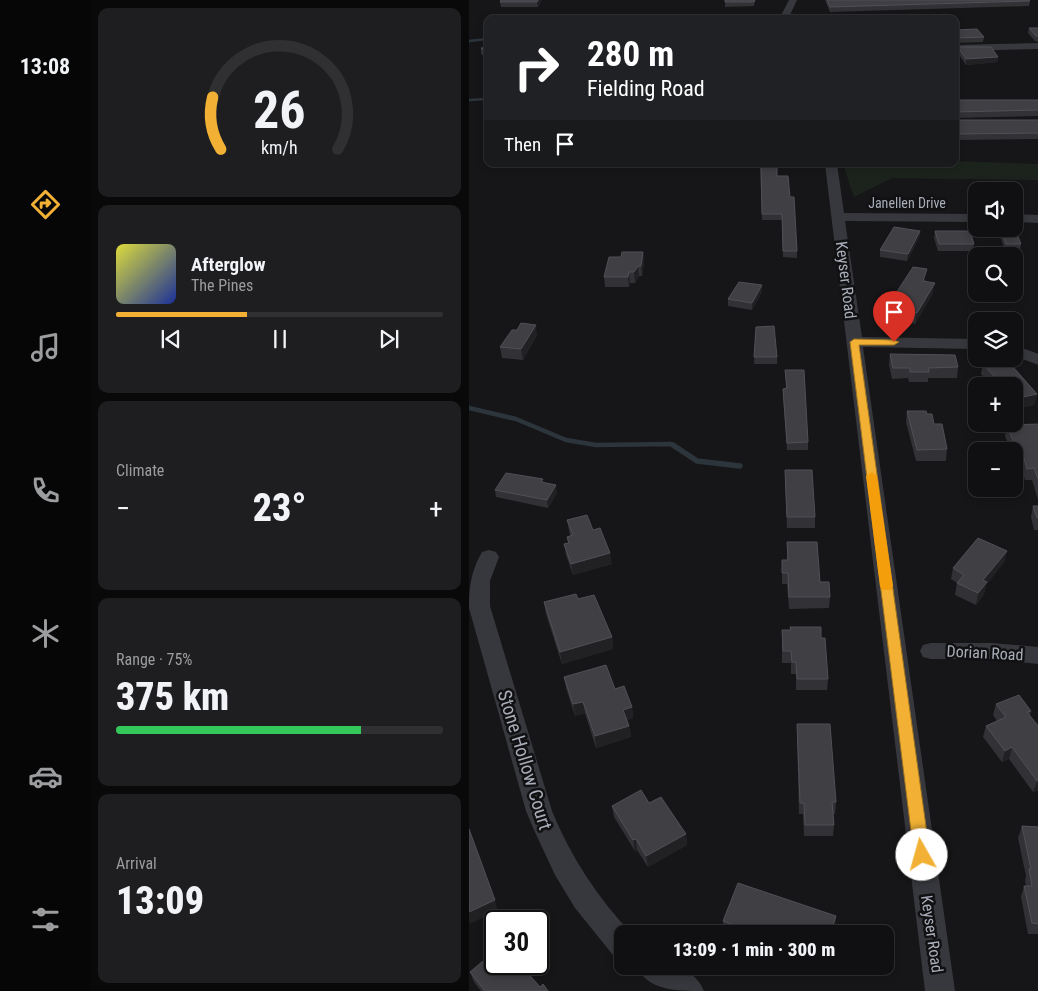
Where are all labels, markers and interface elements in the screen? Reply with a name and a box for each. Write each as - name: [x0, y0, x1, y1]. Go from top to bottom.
- text: 280 m: [587, 34, 674, 75]
- icon: right: [504, 35, 569, 100]
- text: 13:08: [20, 54, 70, 79]
- text: Fielding Road: [587, 76, 705, 101]
- text: 26: [253, 80, 306, 141]
- icon: arrive: [551, 130, 579, 158]
- text: Then: [504, 133, 541, 156]
- text: km/h: [261, 137, 298, 158]
- map controls: [968, 182, 1023, 497]
- button: sound: [968, 182, 1023, 237]
- icon: directions: [28, 187, 63, 222]
- street label: Janellen Drive: [868, 195, 946, 211]
- street label: Keyser Road: [832, 240, 860, 320]
- button: search: [968, 247, 1023, 302]
- text: Afterglow: [191, 253, 265, 276]
- text: The Pines: [191, 276, 253, 295]
- pin: [873, 291, 915, 342]
- icon: arrive: [880, 298, 908, 326]
- button: layers: [968, 312, 1023, 367]
- icon: previous: [157, 325, 185, 353]
- icon: pause: [266, 325, 294, 353]
- icon: next: [375, 325, 403, 353]
- icon: music: [28, 330, 63, 365]
- button: +: [968, 377, 1023, 432]
- button: −: [968, 442, 1023, 497]
- text: Climate: [116, 461, 164, 480]
- icon: phone: [28, 473, 63, 508]
- text: 23°: [253, 486, 306, 530]
- text: −: [116, 492, 130, 525]
- text: +: [429, 492, 443, 525]
- icon: climate: [28, 616, 63, 651]
- street label: Dorian Road: [946, 642, 1024, 664]
- text: Range · 75%: [116, 650, 192, 669]
- text: 375 km: [116, 675, 229, 719]
- street label: Stone Hollow Court: [493, 687, 557, 833]
- icon: car: [28, 759, 63, 794]
- position arrow: [895, 828, 947, 880]
- text: Arrival: [116, 854, 157, 873]
- text: 13:09: [116, 879, 204, 923]
- street label: Keyser Road: [917, 894, 947, 974]
- icon: filters: [28, 902, 63, 937]
- speed limit sign: 30: [484, 910, 549, 975]
- text: 13:09 · 1 min · 300 m: [673, 938, 835, 961]

